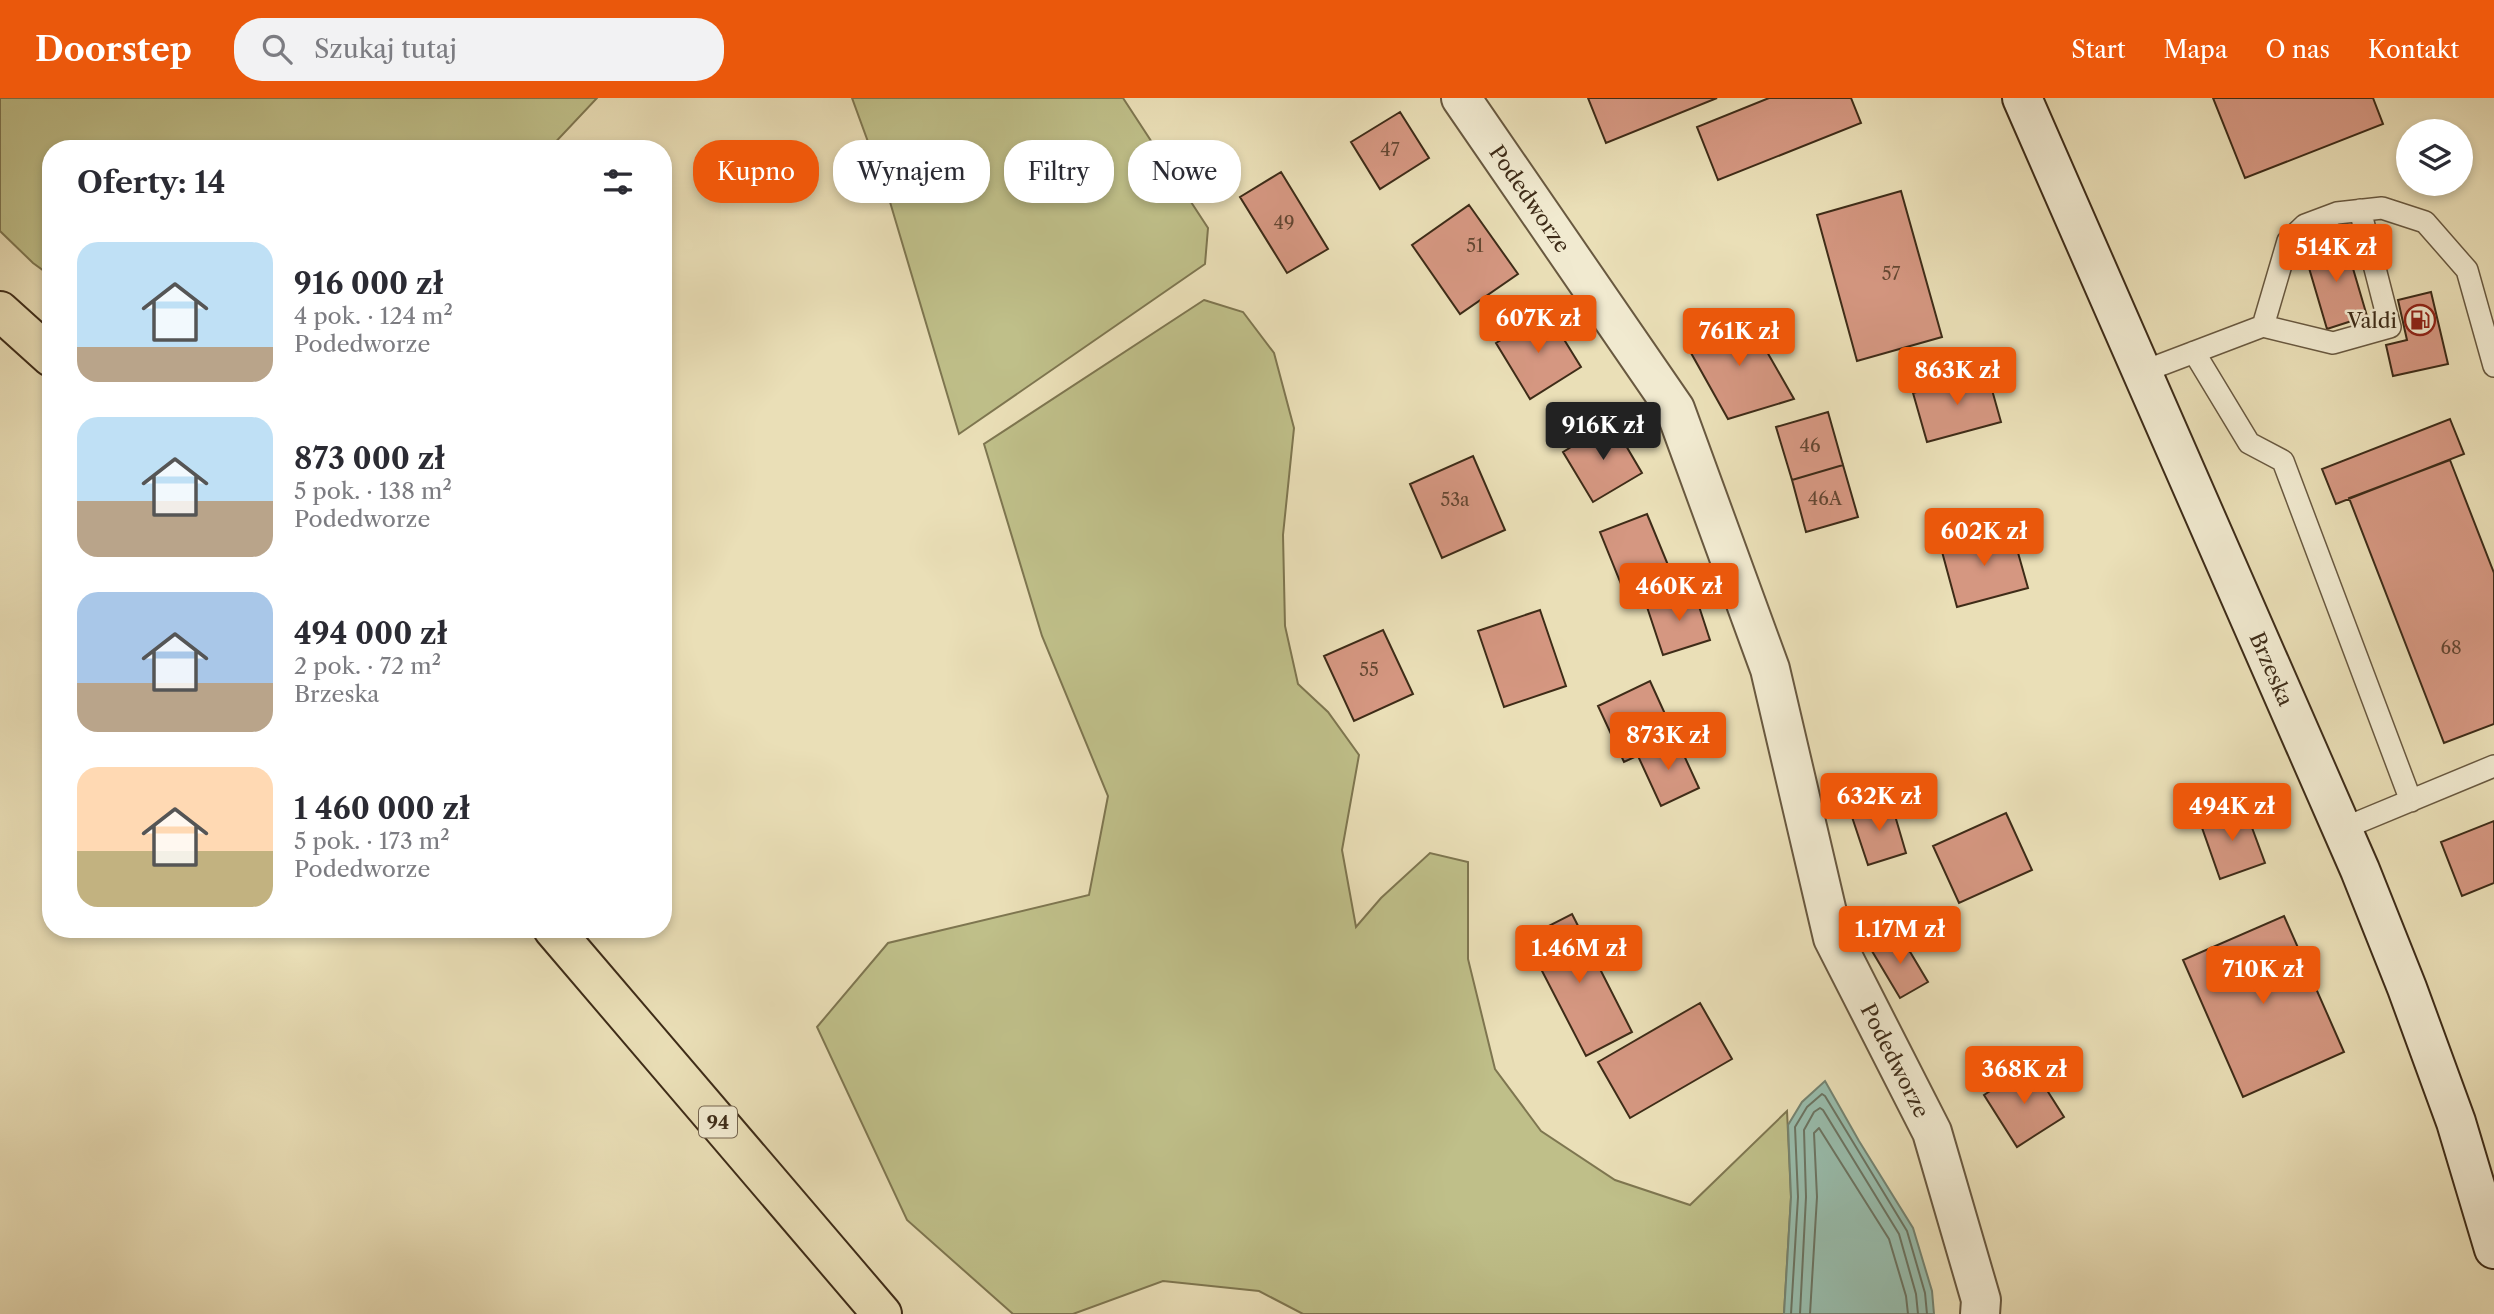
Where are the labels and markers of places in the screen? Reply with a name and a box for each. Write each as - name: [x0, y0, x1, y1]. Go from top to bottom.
- pin: 514K zł: [2271, 225, 2401, 284]
- pin: 607K zł: [1473, 296, 1603, 355]
- fuel station icon: Valdi: [2403, 303, 2437, 337]
- pin: 761K zł: [1674, 308, 1804, 368]
- place label: Valdi: [2346, 308, 2397, 333]
- pin: 863K zł: [1892, 348, 2022, 407]
- pin: 916K zł: [1538, 402, 1668, 462]
- pin: 602K zł: [1919, 508, 2049, 568]
- pin: 460K zł: [1614, 564, 1744, 623]
- pin: 873K zł: [1603, 712, 1733, 772]
- pin: 632K zł: [1814, 774, 1944, 833]
- pin: 494K zł: [2167, 784, 2297, 843]
- pin: 1.17M zł: [1828, 906, 1972, 966]
- pin: 1.46M zł: [1507, 926, 1651, 985]
- pin: 710K zł: [2198, 946, 2328, 1006]
- pin: 368K zł: [1959, 1046, 2089, 1106]

